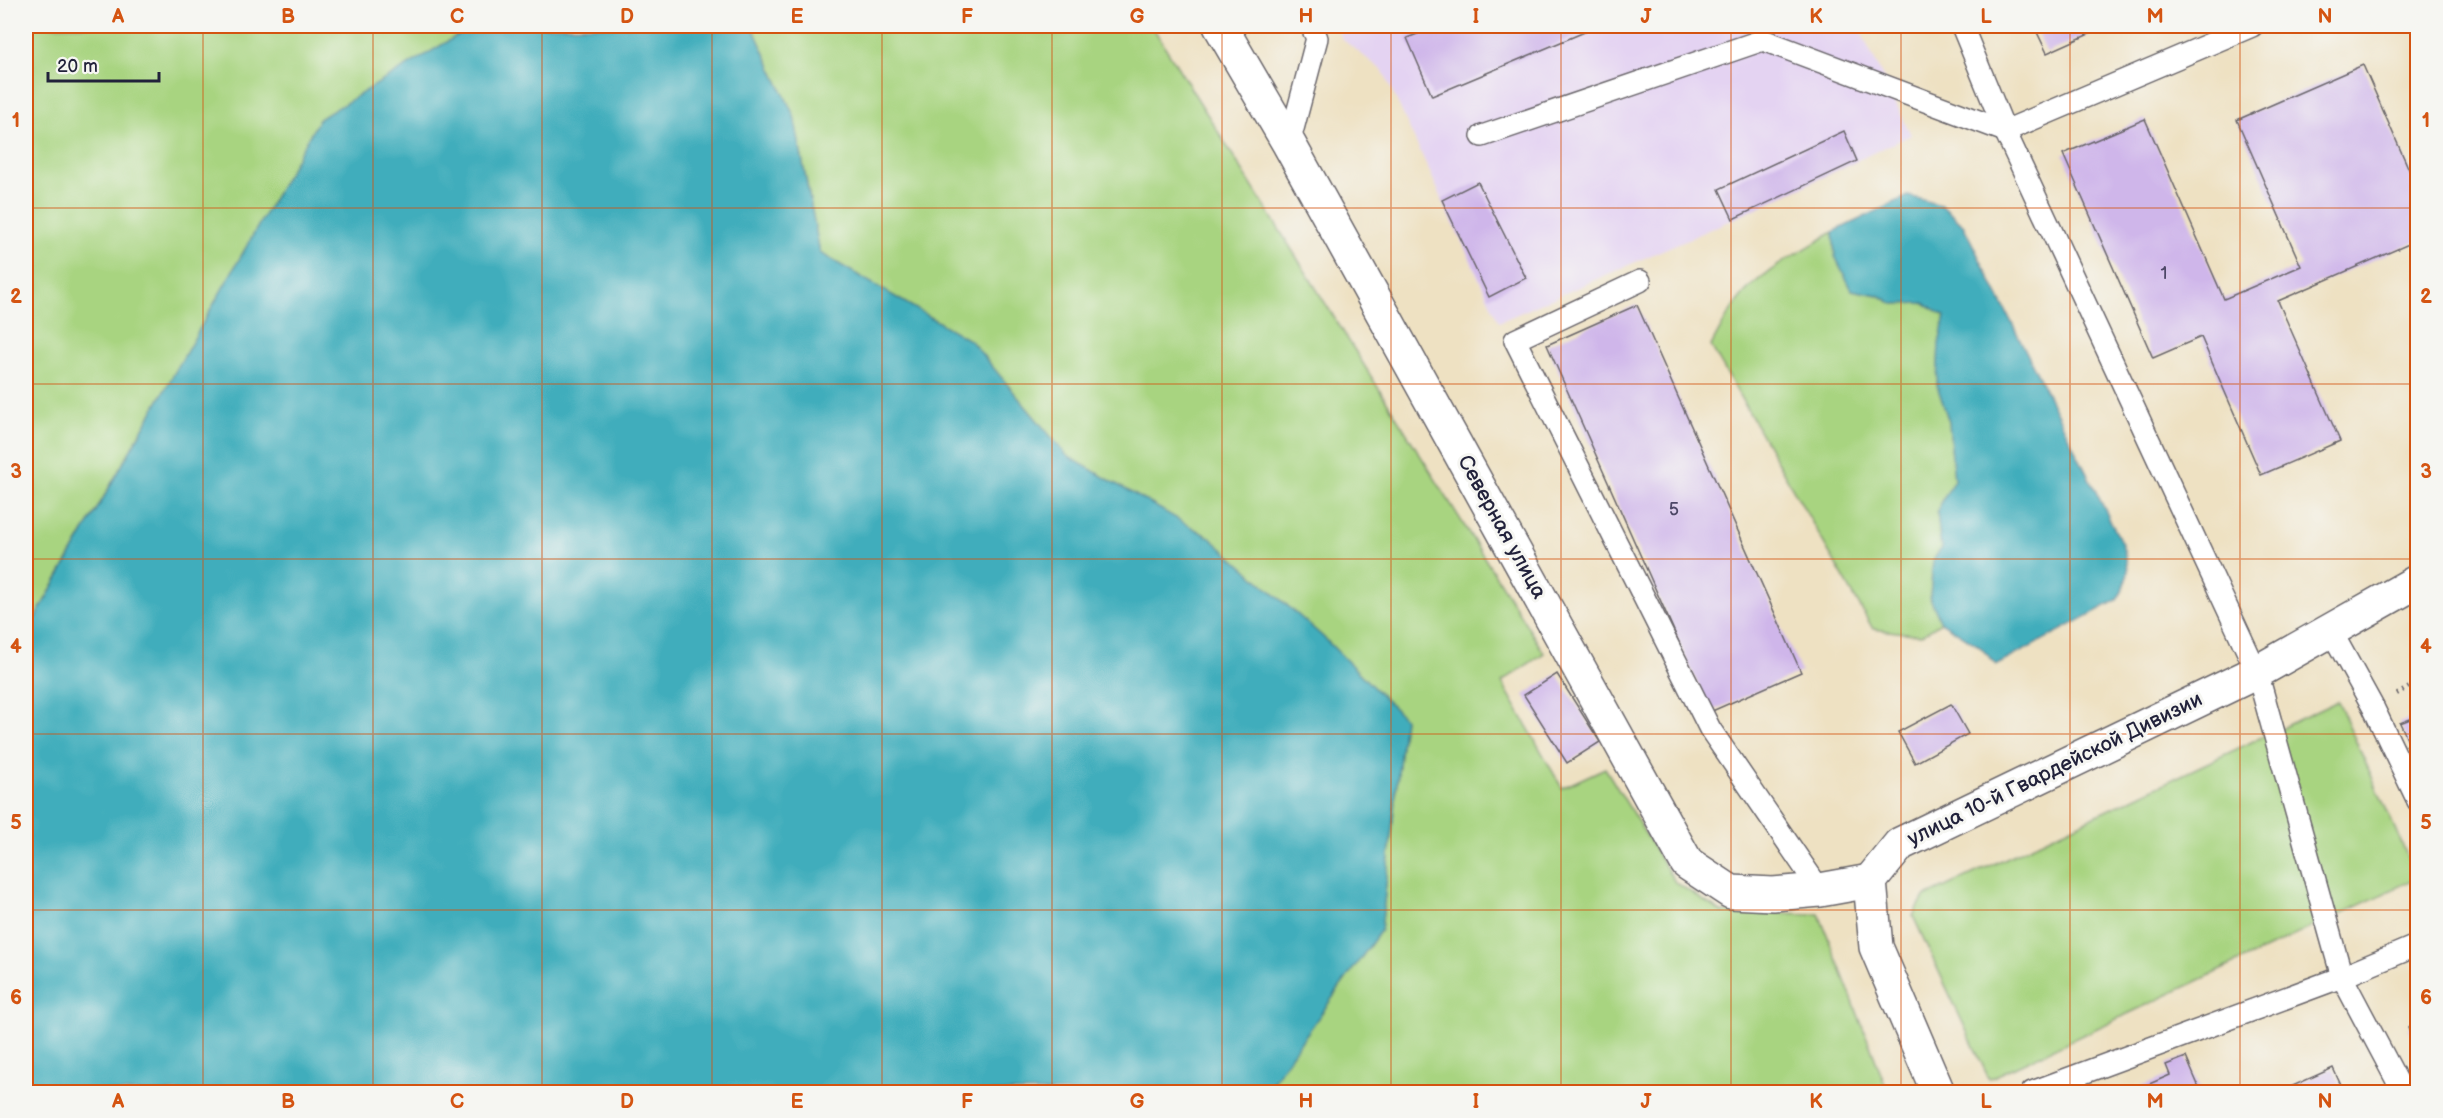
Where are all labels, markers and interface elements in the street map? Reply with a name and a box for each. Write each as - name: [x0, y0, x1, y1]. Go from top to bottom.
- text: A: [111, 5, 125, 29]
- text: B: [281, 5, 295, 29]
- text: C: [450, 5, 464, 29]
- text: D: [620, 5, 634, 29]
- text: E: [791, 5, 804, 29]
- text: F: [961, 5, 973, 29]
- text: G: [1130, 5, 1145, 29]
- text: H: [1299, 5, 1313, 29]
- text: I: [1473, 5, 1479, 29]
- text: J: [1641, 5, 1653, 29]
- text: K: [1809, 5, 1823, 29]
- text: L: [1980, 5, 1992, 29]
- text: M: [2146, 5, 2164, 29]
- text: N: [2317, 5, 2333, 29]
- scale bar: [48, 45, 159, 83]
- text: 20 m: [57, 56, 98, 77]
- text: 1: [12, 109, 20, 133]
- text: 1: [2422, 109, 2430, 133]
- house number: 1: [2161, 263, 2167, 284]
- text: 2: [10, 285, 22, 309]
- text: 2: [2420, 285, 2432, 309]
- street label: Северная улица: [1452, 451, 1552, 604]
- text: 3: [10, 460, 22, 484]
- text: 3: [2420, 460, 2432, 484]
- house number: 5: [1669, 499, 1679, 520]
- text: 4: [10, 635, 22, 659]
- text: 4: [2420, 635, 2432, 659]
- street label: улица 10-й Гвардейской Дивизии: [1904, 687, 2206, 851]
- text: 5: [10, 811, 22, 835]
- text: 5: [2420, 811, 2432, 835]
- text: 6: [10, 986, 22, 1010]
- text: 6: [2420, 986, 2432, 1010]
- text: A: [111, 1090, 125, 1114]
- text: B: [281, 1090, 295, 1114]
- text: C: [450, 1090, 464, 1114]
- text: D: [620, 1090, 634, 1114]
- text: E: [791, 1090, 804, 1114]
- text: F: [961, 1090, 973, 1114]
- text: G: [1130, 1090, 1145, 1114]
- text: H: [1299, 1090, 1313, 1114]
- text: I: [1473, 1090, 1479, 1114]
- text: J: [1641, 1090, 1653, 1114]
- text: K: [1809, 1090, 1823, 1114]
- text: L: [1980, 1090, 1992, 1114]
- text: M: [2146, 1090, 2164, 1114]
- text: N: [2317, 1090, 2333, 1114]

